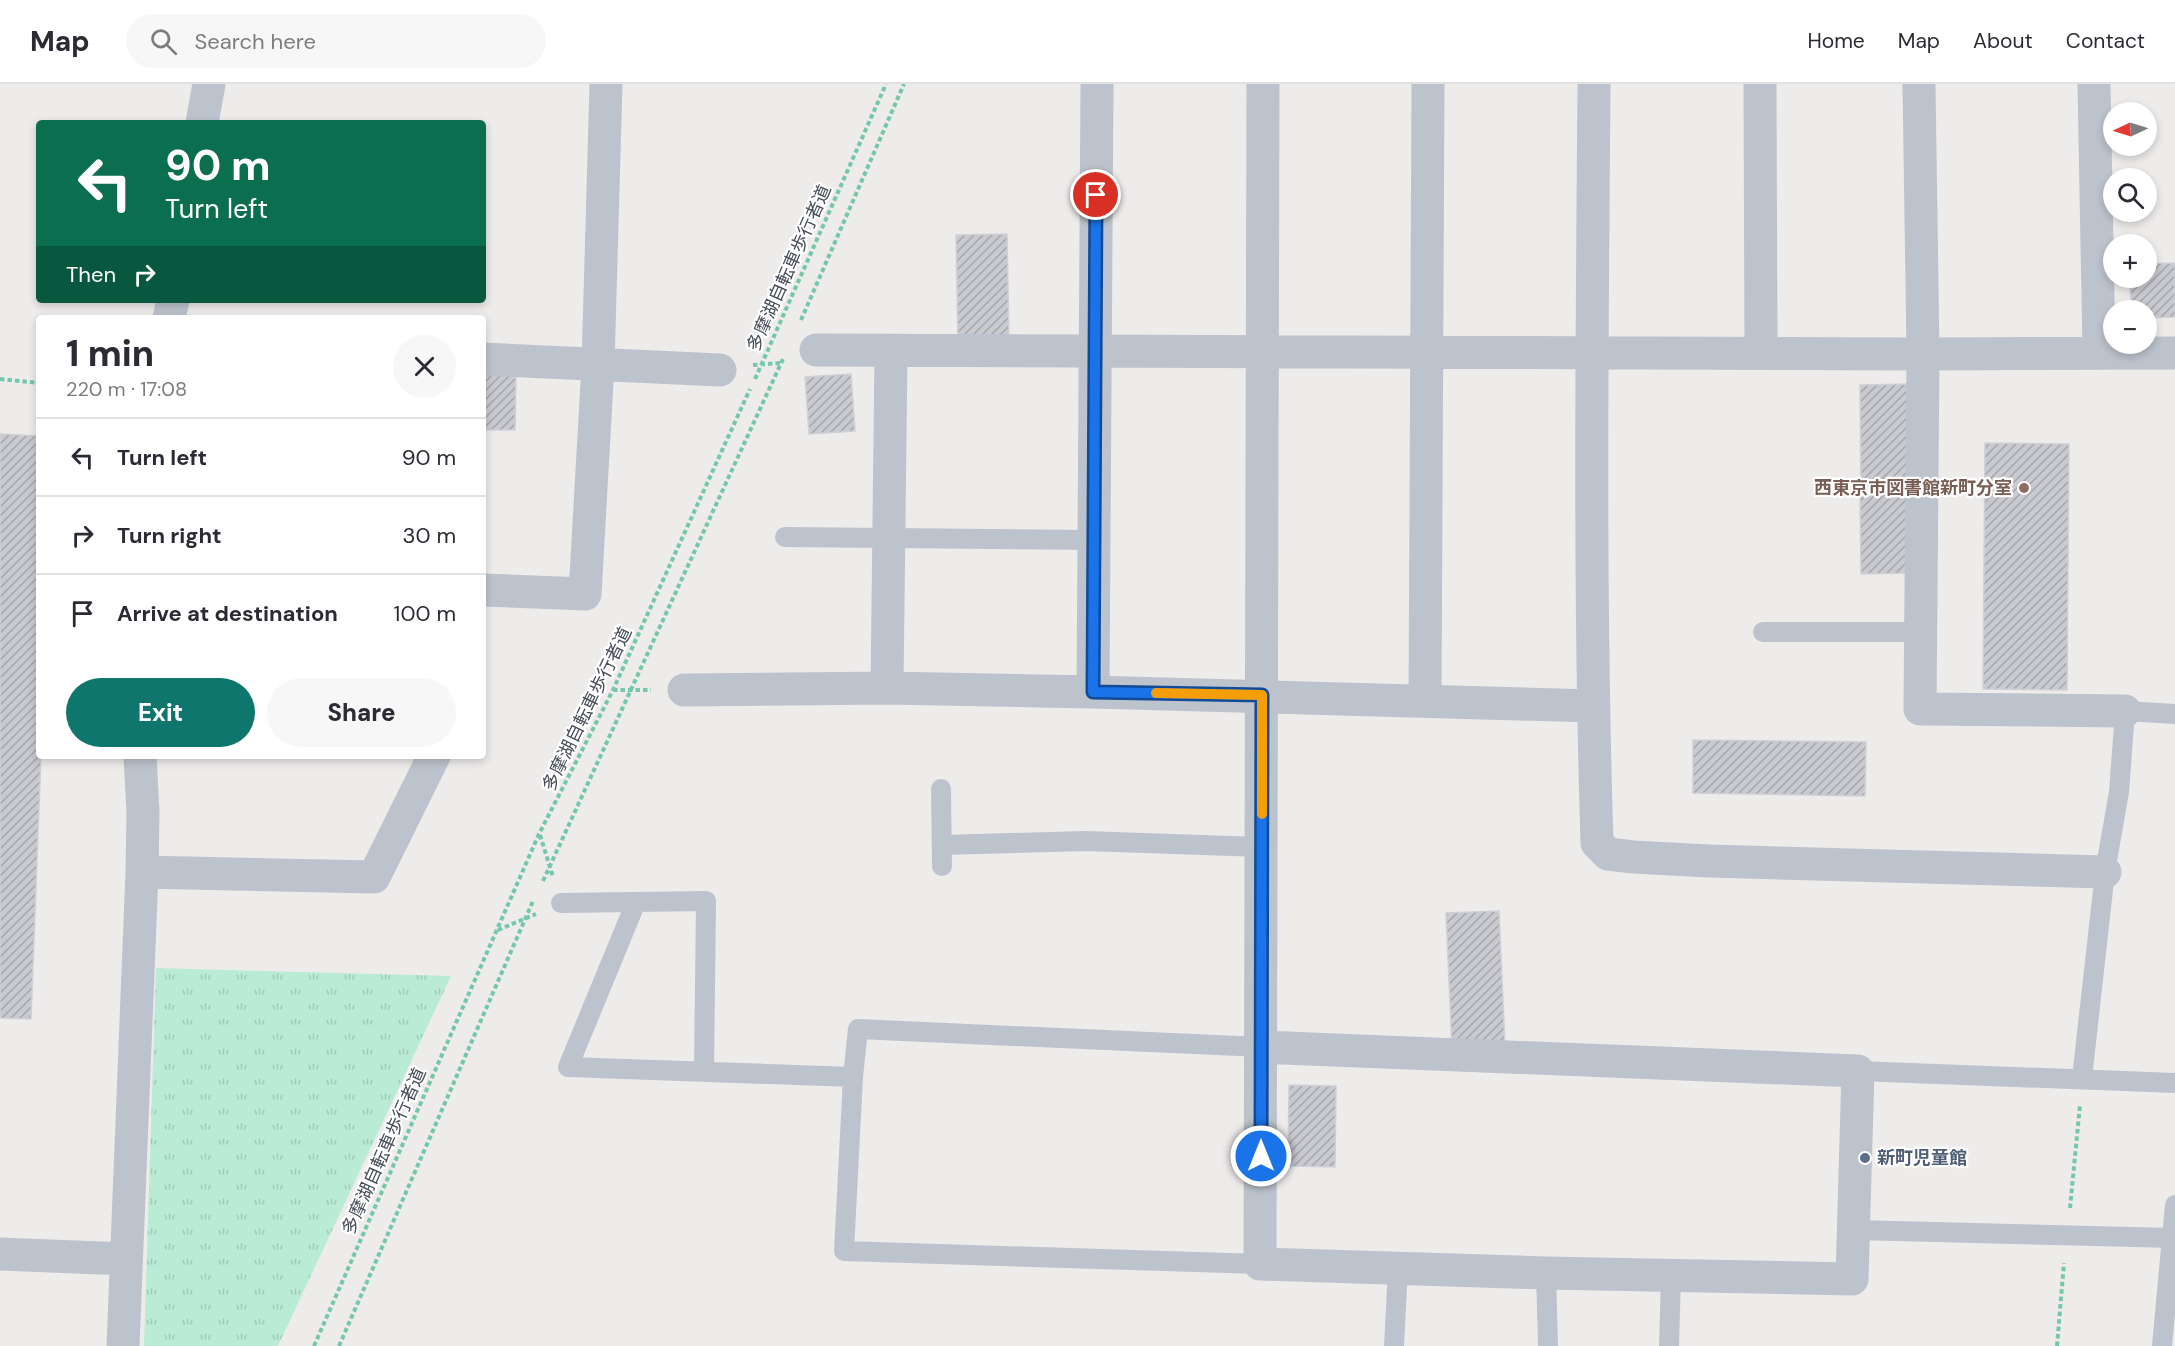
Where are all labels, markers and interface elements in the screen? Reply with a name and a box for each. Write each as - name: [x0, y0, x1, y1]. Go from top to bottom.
- search box: [126, 14, 546, 68]
- text: Map: [30, 23, 90, 60]
- icon: search: [147, 25, 180, 58]
- text: Search here: [195, 27, 316, 56]
- text: Home: [1807, 27, 1865, 55]
- text: Map: [1898, 27, 1940, 55]
- text: About: [1973, 27, 2033, 55]
- text: Contact: [2066, 27, 2145, 55]
- north arrow: [2103, 102, 2157, 156]
- map controls: [2103, 102, 2157, 354]
- text: 90 m: [165, 138, 271, 193]
- icon: left: [66, 144, 144, 222]
- button: search: [2103, 168, 2157, 222]
- pin: [1070, 169, 1121, 220]
- icon: arrive: [1079, 178, 1112, 211]
- street label: 多摩湖自転車歩行者道: [741, 181, 837, 355]
- text: Turn left: [165, 191, 268, 226]
- button: +: [2103, 234, 2157, 288]
- icon: right: [128, 258, 161, 291]
- text: Then: [66, 260, 116, 289]
- button: −: [2103, 300, 2157, 354]
- text: 1 min: [66, 330, 154, 377]
- button: close: [393, 335, 456, 398]
- text: 220 m · 17:08: [66, 376, 187, 402]
- icon: left: [66, 441, 99, 474]
- text: Turn left: [117, 443, 207, 472]
- text: 90 m: [402, 443, 456, 472]
- place label: 西東京市図書館新町分室: [1814, 476, 2012, 500]
- marker: 西東京市図書館新町分室: [2017, 481, 2031, 495]
- icon: right: [66, 519, 99, 552]
- text: Turn right: [117, 521, 222, 550]
- text: 30 m: [402, 521, 456, 550]
- icon: arrive: [66, 597, 99, 630]
- text: Arrive at destination: [117, 599, 338, 628]
- text: 100 m: [394, 599, 456, 628]
- street label: 多摩湖自転車歩行者道: [537, 623, 637, 795]
- button: Exit: [66, 678, 255, 747]
- button: Share: [267, 678, 456, 747]
- street label: 多摩湖自転車歩行者道: [336, 1064, 432, 1238]
- position arrow: [1229, 1124, 1293, 1188]
- place label: 新町児童館: [1877, 1146, 1967, 1170]
- marker: 新町児童館: [1858, 1151, 1872, 1165]

